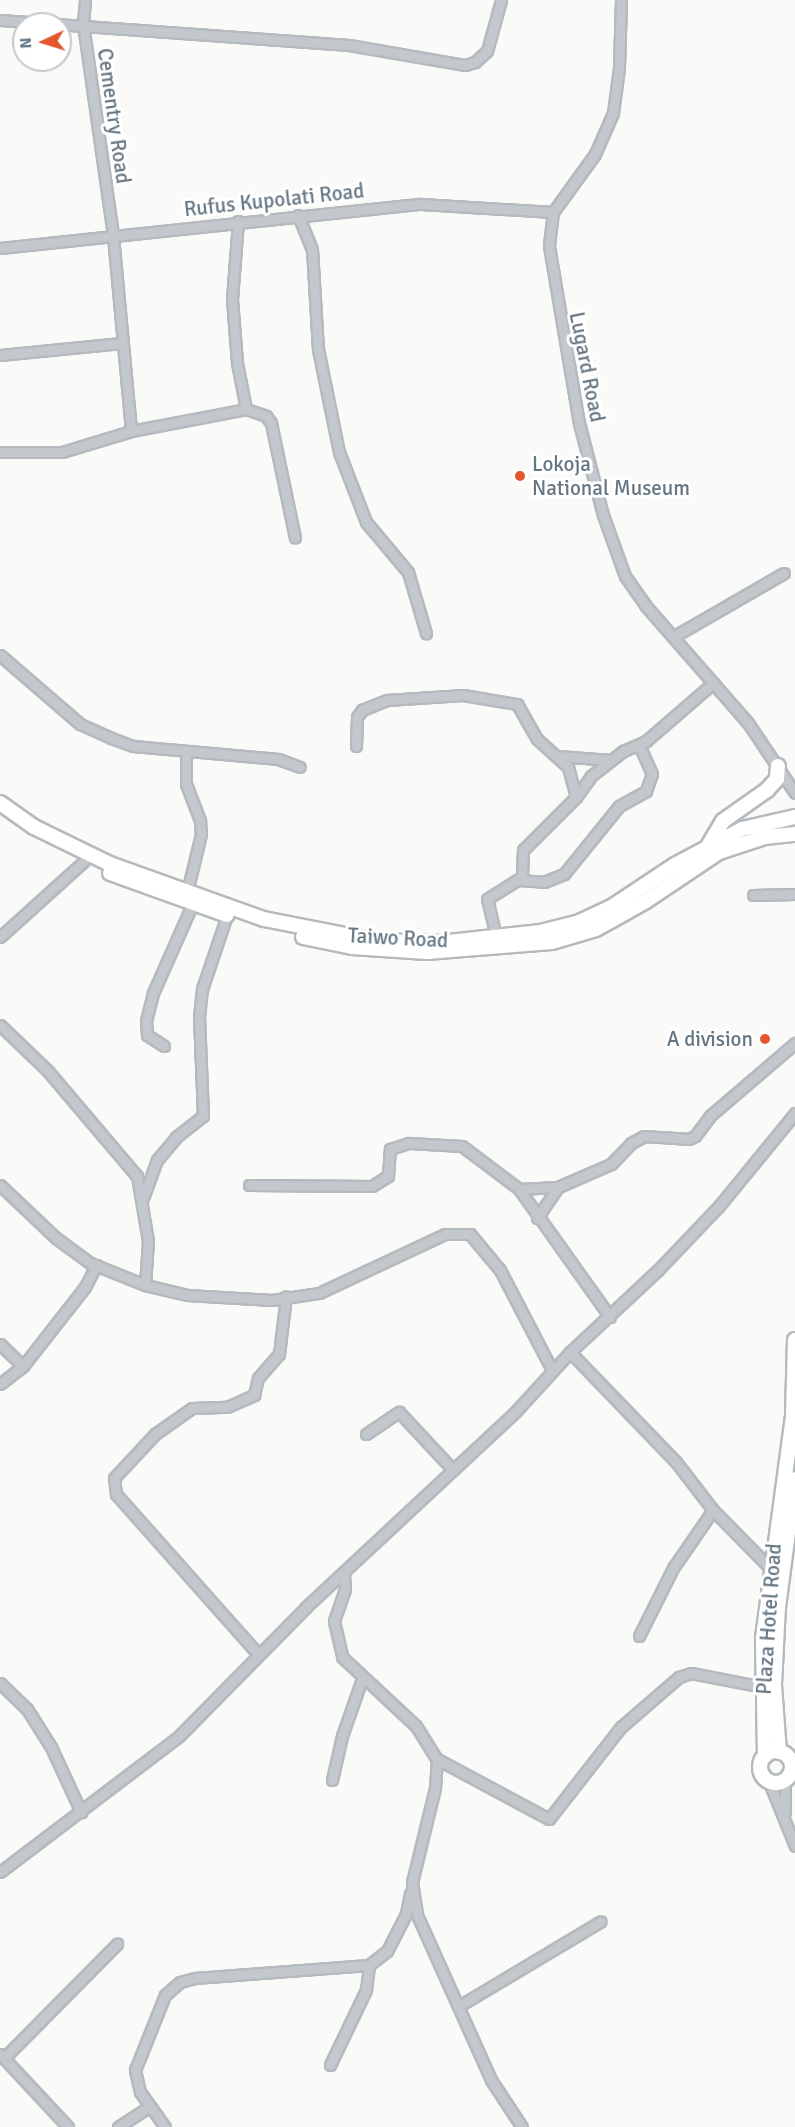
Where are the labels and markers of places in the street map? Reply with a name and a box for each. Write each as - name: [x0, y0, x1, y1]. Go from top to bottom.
- place label: Lokoja National Museum: [532, 451, 690, 501]
- marker: Lokoja National Museum: [513, 469, 527, 483]
- place label: A division: [667, 1026, 753, 1052]
- marker: A division: [758, 1032, 772, 1046]

